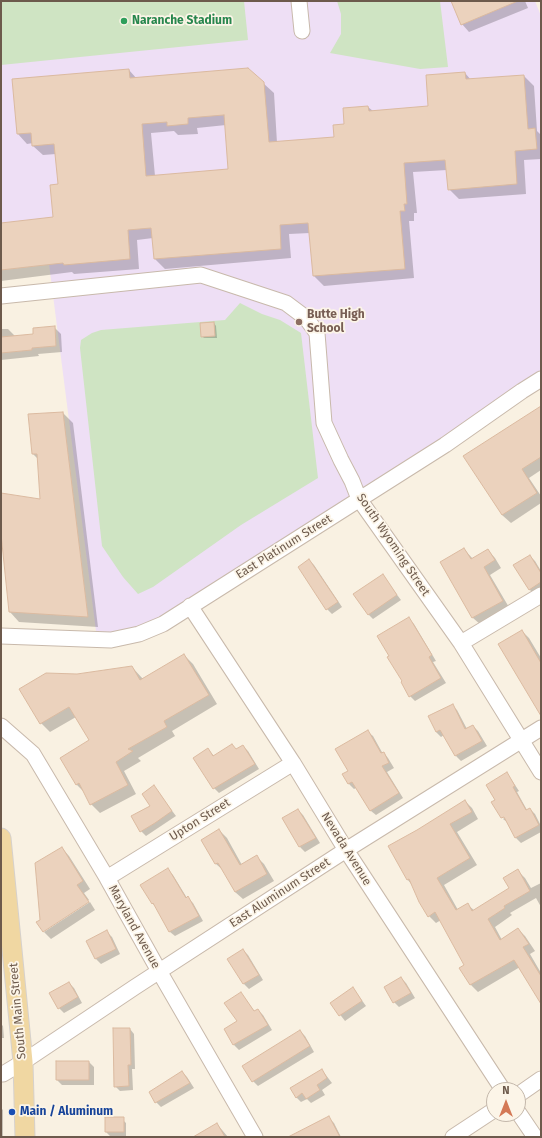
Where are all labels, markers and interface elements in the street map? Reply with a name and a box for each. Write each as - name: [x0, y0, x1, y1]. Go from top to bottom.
- place label: Naranche Stadium: [132, 14, 232, 28]
- marker: Naranche Stadium: [119, 16, 129, 26]
- place label: Butte High School: [307, 308, 365, 336]
- marker: Butte High School: [294, 317, 304, 327]
- street label: South Wyoming Street: [353, 491, 433, 599]
- street label: East Platinum Street: [233, 512, 335, 582]
- street label: Upton Street: [167, 796, 233, 844]
- street label: Nevada Avenue: [318, 810, 374, 888]
- street label: East Aluminum Street: [227, 855, 333, 931]
- street label: Maryland Avenue: [105, 883, 163, 971]
- street label: South Main Street: [7, 962, 29, 1060]
- north arrow: [486, 1082, 526, 1122]
- text: N: [502, 1084, 510, 1097]
- place label: Main / Aluminum: [20, 1105, 113, 1119]
- marker: Main / Aluminum: [7, 1107, 17, 1117]

